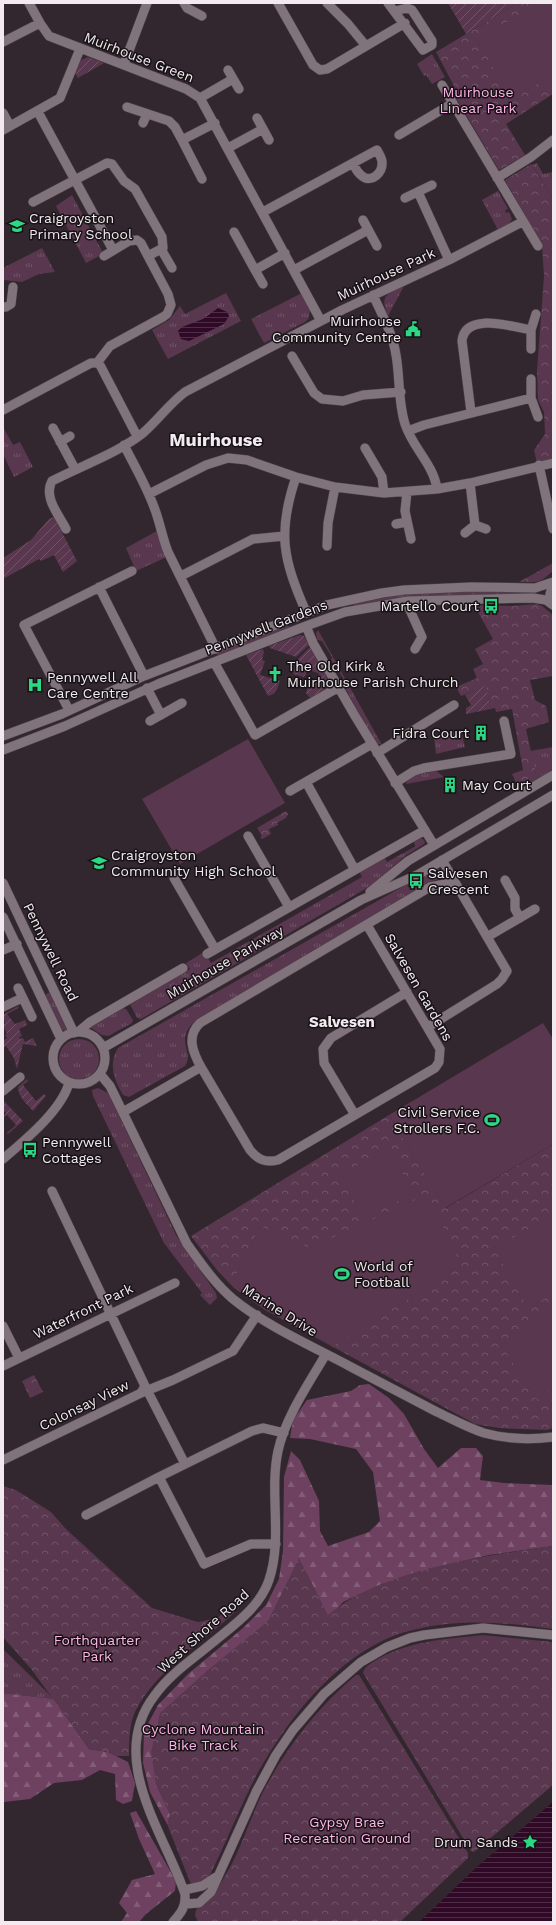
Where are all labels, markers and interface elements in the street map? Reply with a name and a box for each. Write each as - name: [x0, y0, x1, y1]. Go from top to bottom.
- street label: Muirhouse Green: [82, 29, 196, 85]
- park label: Muirhouse Linear Park: [439, 84, 517, 116]
- place label: Craigroyston Primary School: [29, 210, 133, 242]
- school or university icon: Craigroyston Primary School: [8, 217, 26, 235]
- street label: Muirhouse Park: [335, 244, 437, 304]
- place label: Muirhouse Community Centre: [272, 313, 401, 345]
- public building icon: Muirhouse Community Centre: [404, 320, 422, 338]
- district label: Muirhouse: [169, 429, 263, 450]
- street label: Pennywell Gardens: [203, 596, 329, 658]
- bus stop icon: Martello Court: [482, 597, 500, 615]
- place label: Martello Court: [380, 598, 479, 614]
- place label: The Old Kirk & Muirhouse Parish Church: [287, 658, 458, 690]
- church icon: The Old Kirk & Muirhouse Parish Church: [266, 665, 284, 683]
- place label: Pennywell All Care Centre: [47, 669, 138, 701]
- hospital icon: Pennywell All Care Centre: [26, 676, 44, 694]
- building icon: Fidra Court: [472, 724, 490, 742]
- place label: Fidra Court: [392, 725, 469, 741]
- building icon: May Court: [441, 776, 459, 794]
- place label: May Court: [462, 777, 531, 793]
- place label: Craigroyston Community High School: [111, 847, 276, 879]
- school or university icon: Craigroyston Community High School: [90, 854, 108, 872]
- place label: Salvesen Crescent: [428, 865, 489, 897]
- bus stop icon: Salvesen Crescent: [407, 872, 425, 890]
- street label: Pennywell Road: [20, 900, 82, 1004]
- street label: Muirhouse Parkway: [164, 922, 287, 1002]
- street label: Salvesen Gardens: [382, 930, 456, 1044]
- district label: Salvesen: [309, 1013, 375, 1031]
- place label: Civil Service Strollers F.C.: [394, 1104, 480, 1136]
- sports icon: Civil Service Strollers F.C.: [483, 1111, 501, 1129]
- place label: Pennywell Cottages: [42, 1134, 112, 1166]
- bus stop icon: Pennywell Cottages: [21, 1141, 39, 1159]
- place label: World of Football: [354, 1258, 413, 1290]
- sports icon: World of Football: [333, 1265, 351, 1283]
- street label: Waterfront Park: [31, 1280, 136, 1342]
- street label: Marine Drive: [239, 1281, 321, 1339]
- street label: Colonsay View: [37, 1376, 132, 1434]
- street label: West Shore Road: [154, 1586, 252, 1676]
- park label: Forthquarter Park: [54, 1632, 140, 1664]
- park label: Cyclone Mountain Bike Track: [142, 1721, 264, 1753]
- park label: Gypsy Brae Recreation Ground: [283, 1814, 411, 1846]
- place icon: Drum Sands: [521, 1833, 539, 1851]
- place label: Drum Sands: [434, 1834, 518, 1850]

